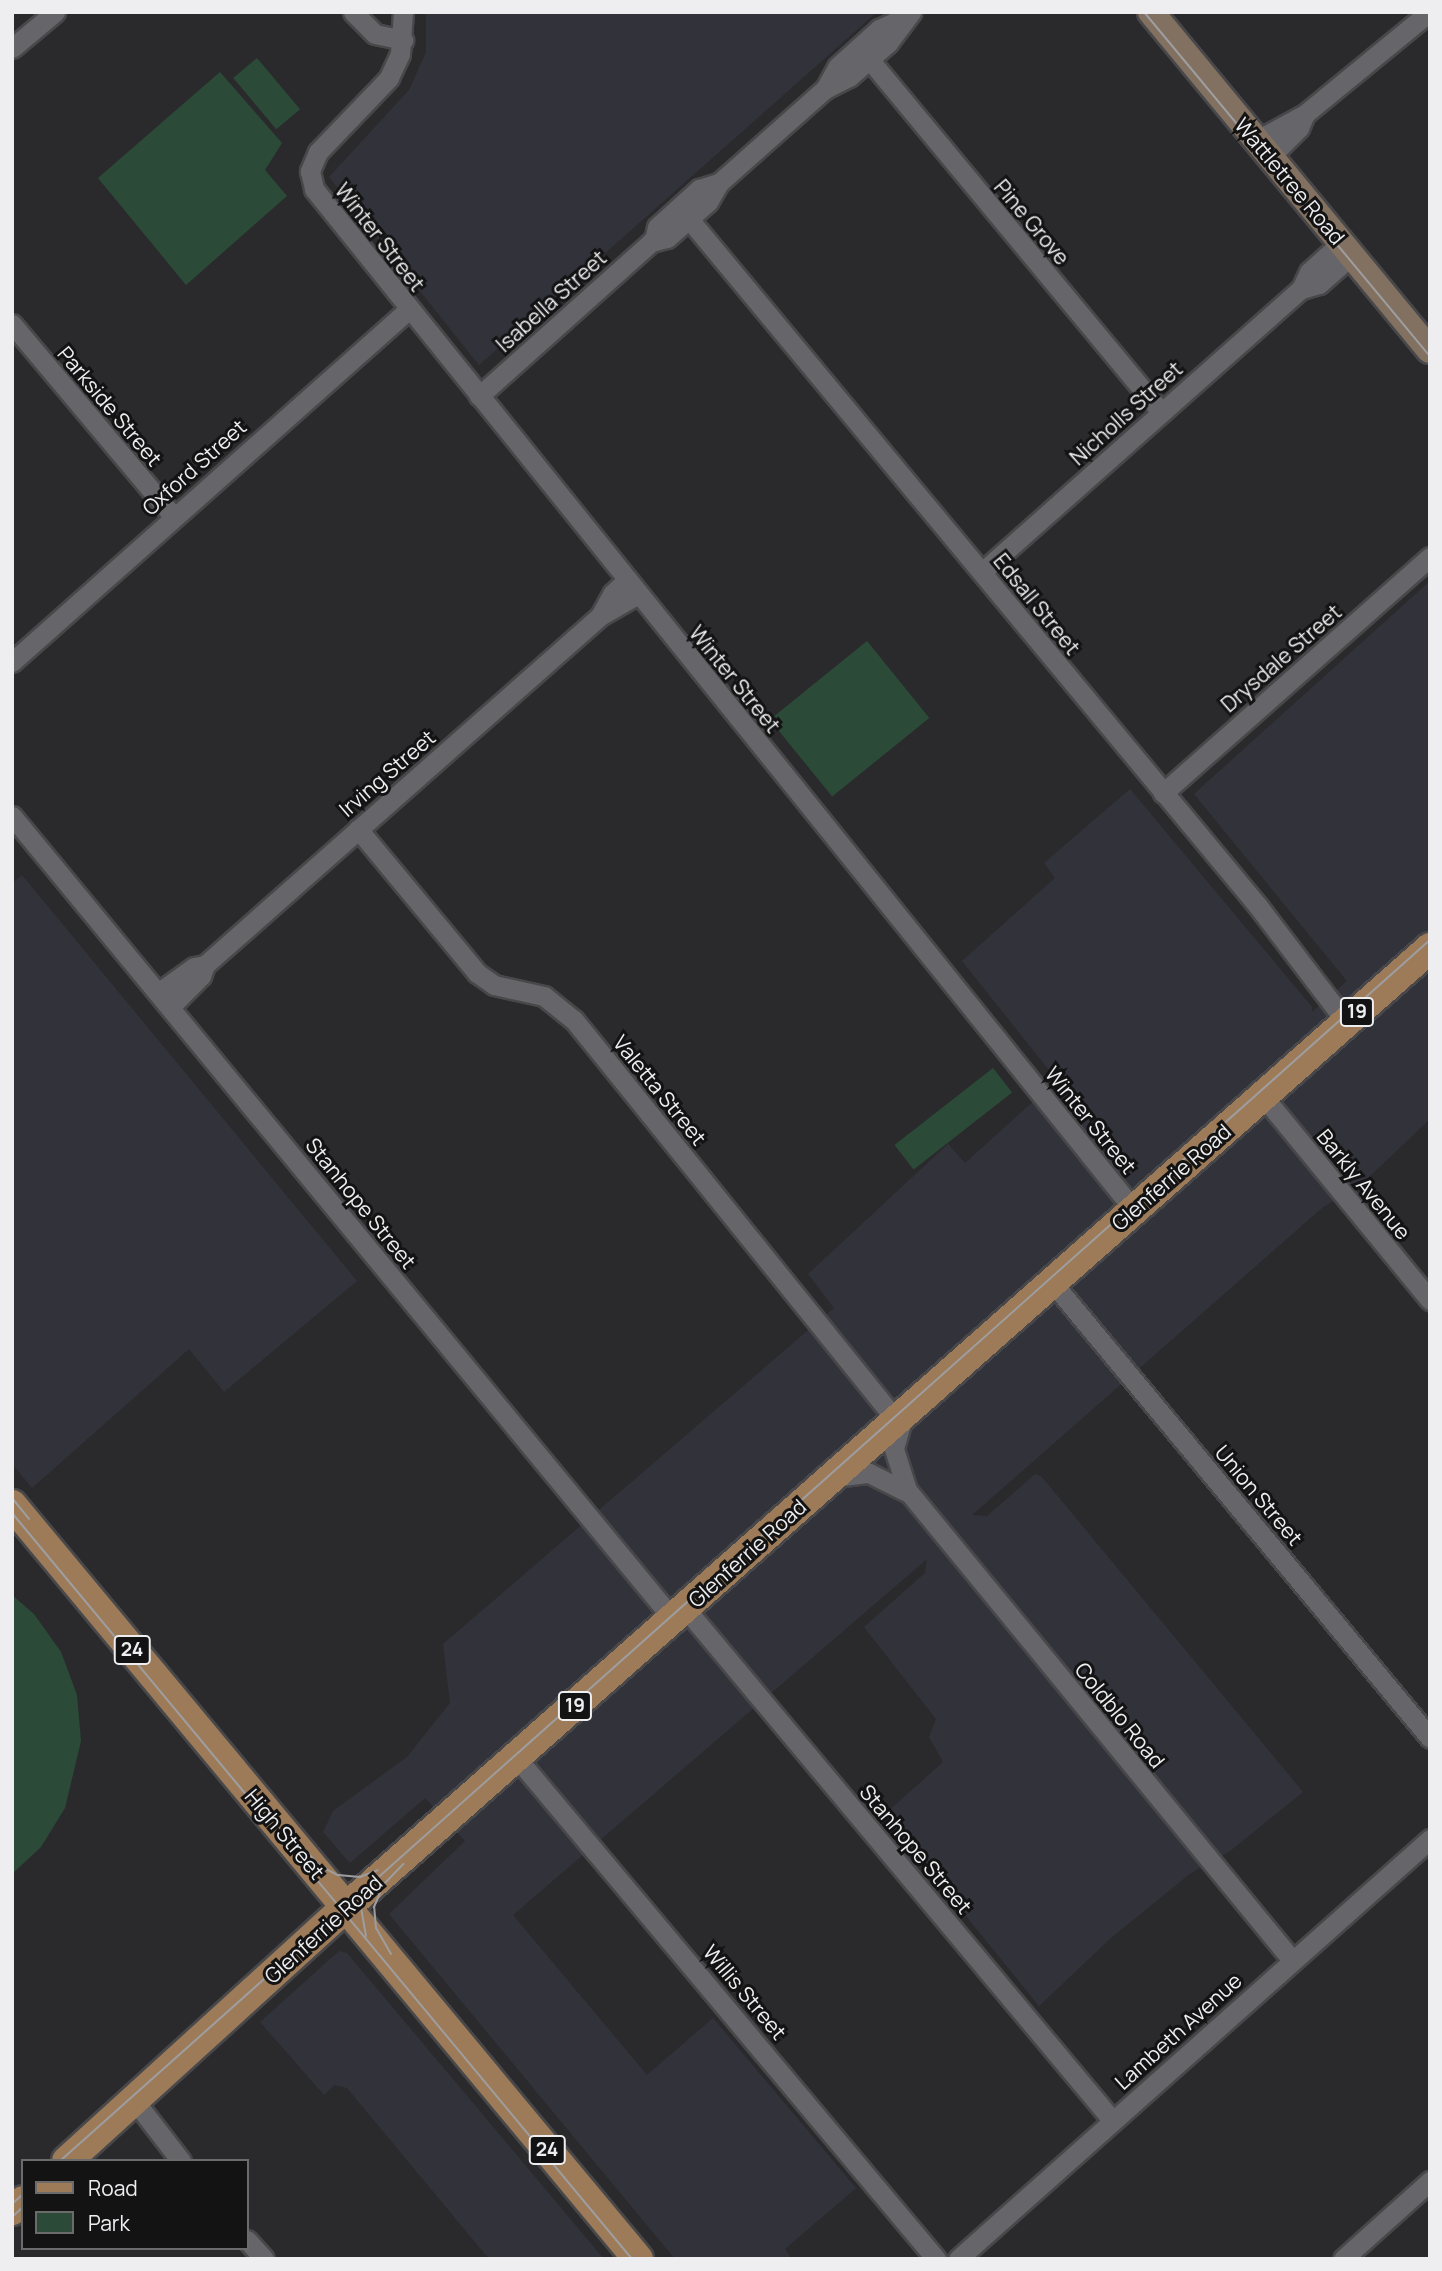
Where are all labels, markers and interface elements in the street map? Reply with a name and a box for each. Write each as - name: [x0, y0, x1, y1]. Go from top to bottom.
- street label: Wattletree Road: [1230, 113, 1350, 249]
- street label: Pine Grove: [989, 174, 1075, 270]
- street label: Winter Street: [330, 178, 430, 296]
- street label: Isabella Street: [491, 245, 611, 357]
- street label: Parkside Street: [53, 341, 167, 471]
- street label: Nicholls Street: [1065, 356, 1187, 470]
- street label: Oxford Street: [137, 414, 251, 520]
- street label: Edsall Street: [989, 548, 1085, 660]
- street label: Drysdale Street: [1216, 599, 1346, 717]
- street label: Winter Street: [684, 620, 786, 738]
- street label: Irving Street: [334, 725, 440, 821]
- road number: 19: [1340, 996, 1374, 1028]
- street label: Valetta Street: [608, 1030, 712, 1150]
- street label: Winter Street: [1040, 1061, 1142, 1179]
- street label: Glenferrie Road: [1106, 1118, 1236, 1236]
- street label: Barkly Avenue: [1312, 1124, 1416, 1244]
- street label: Stanhope Street: [301, 1133, 421, 1273]
- street label: Union Street: [1210, 1440, 1308, 1550]
- street label: Glenferrie Road: [683, 1494, 811, 1612]
- road number: 24: [113, 1634, 151, 1666]
- street label: Coldblo Road: [1070, 1657, 1170, 1773]
- road number: 19: [558, 1690, 592, 1722]
- street label: Stanhope Street: [855, 1779, 977, 1919]
- street label: High Street: [240, 1784, 330, 1884]
- street label: Glenferrie Road: [259, 1870, 387, 1988]
- street label: Willis Street: [698, 1940, 792, 2044]
- street label: Lambeth Avenue: [1109, 1967, 1247, 2095]
- road number: 24: [528, 2134, 566, 2166]
- legend: [21, 2159, 248, 2250]
- text: Road: [88, 2174, 138, 2202]
- text: Park: [88, 2209, 130, 2237]

